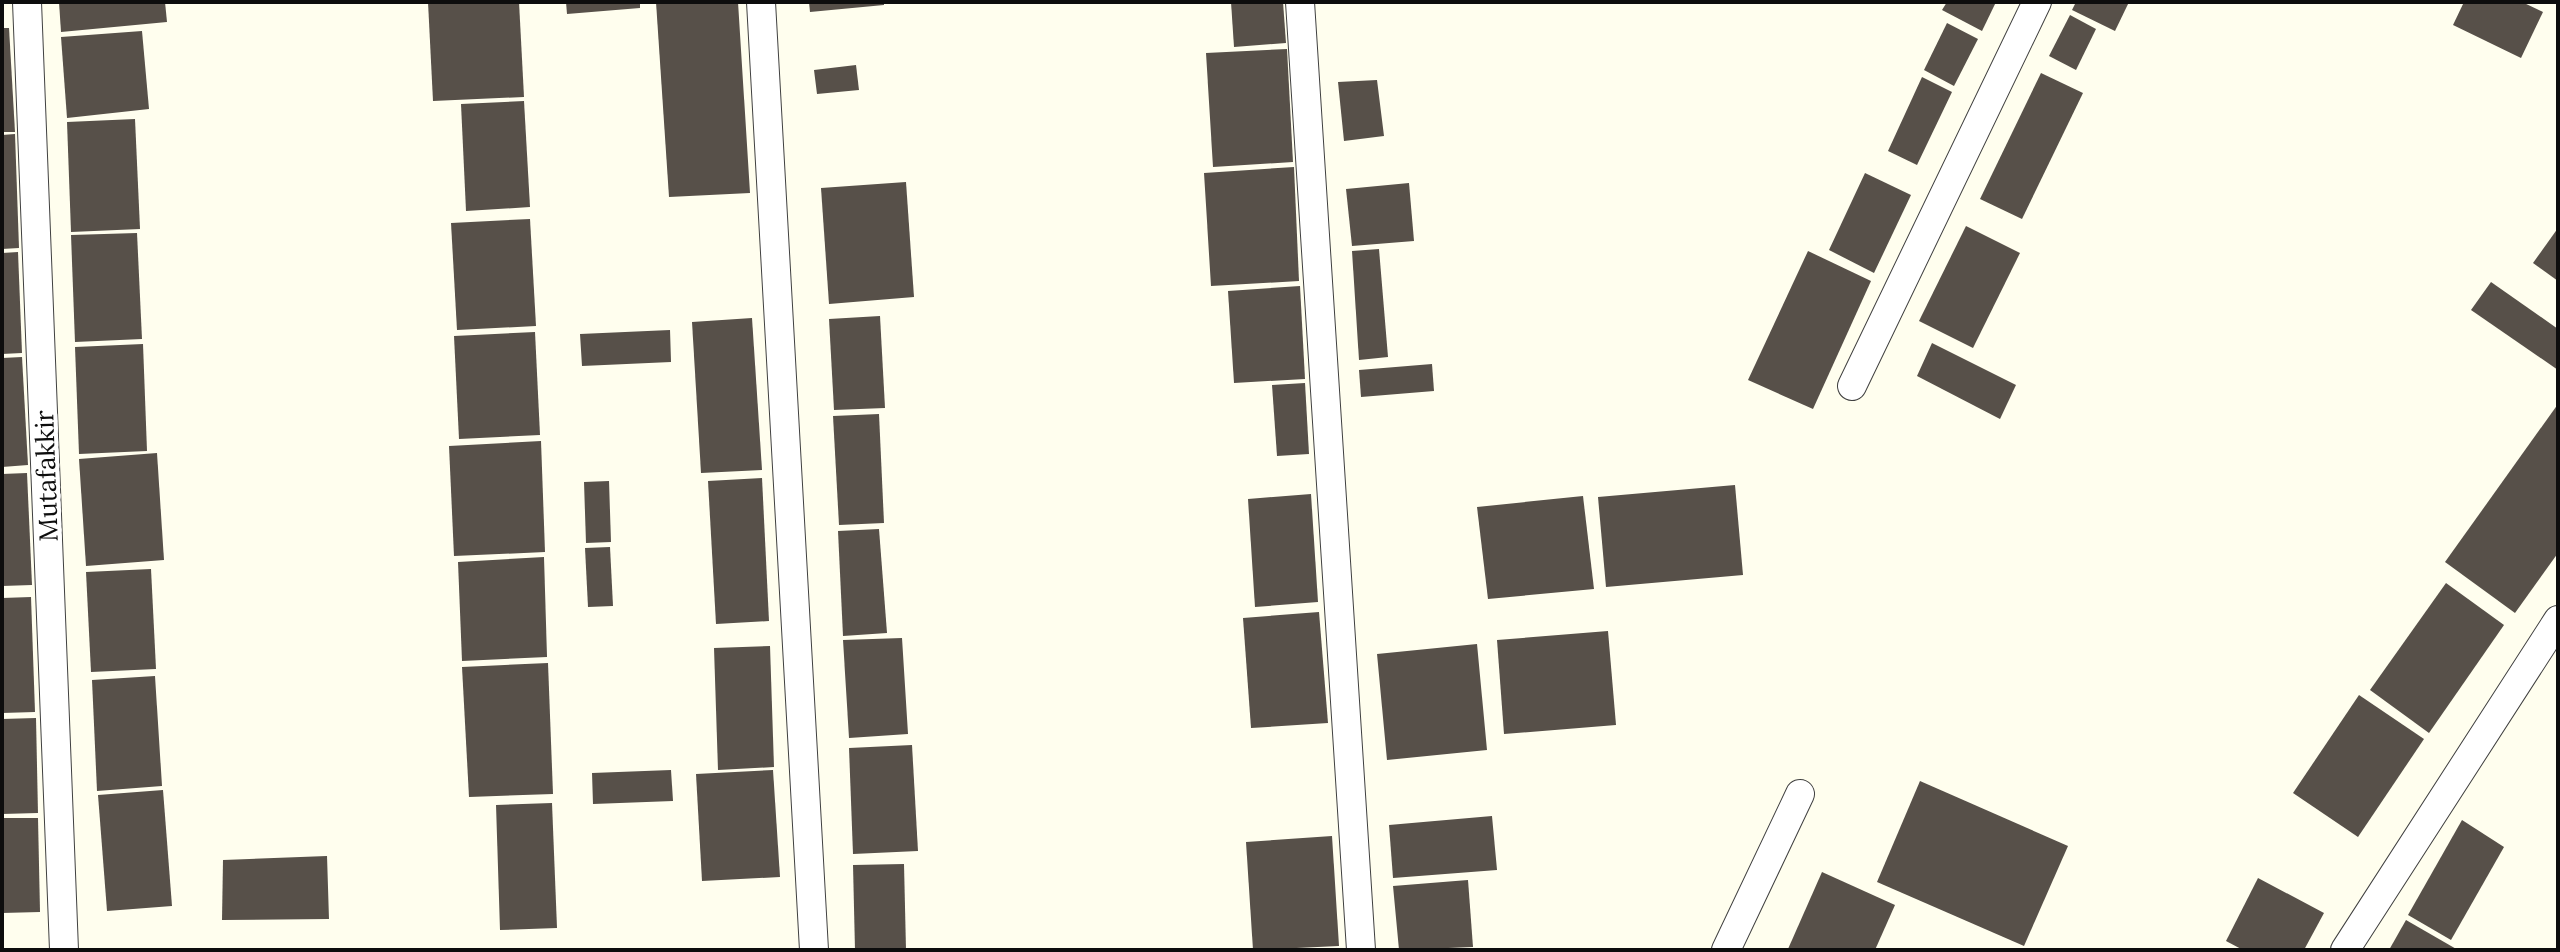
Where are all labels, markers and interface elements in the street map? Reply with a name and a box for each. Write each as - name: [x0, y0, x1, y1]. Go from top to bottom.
- street label: Mutafakkir: [27, 409, 65, 542]

